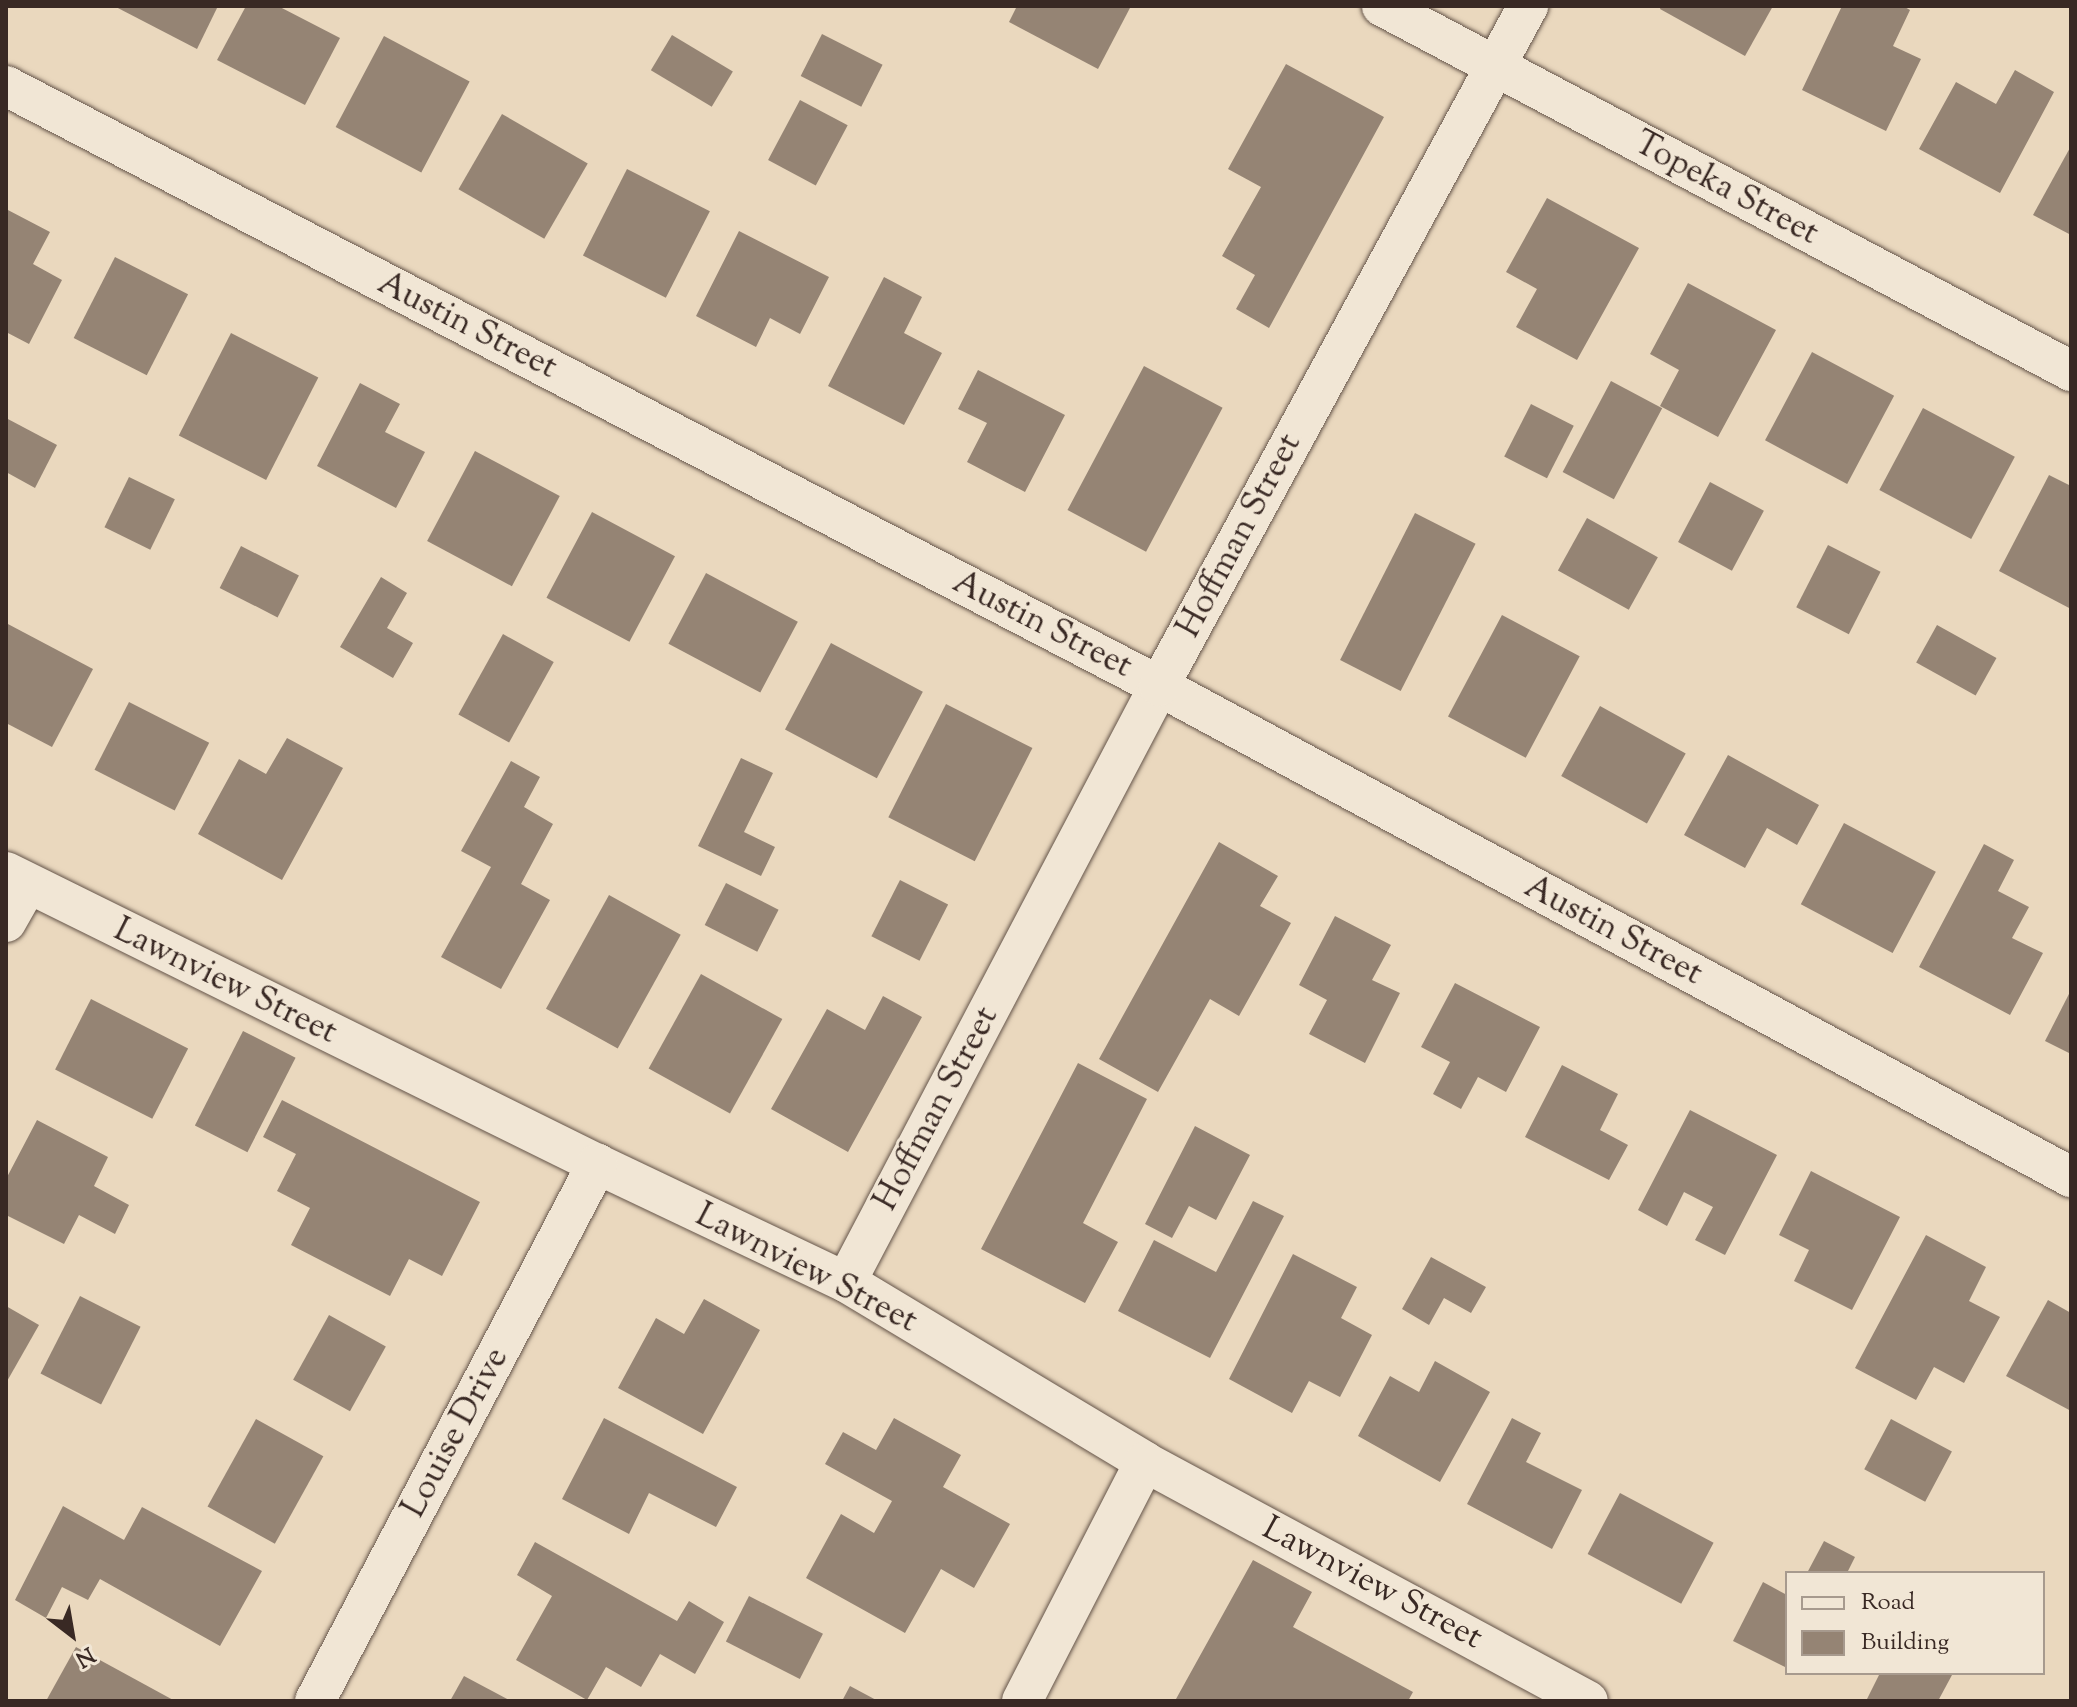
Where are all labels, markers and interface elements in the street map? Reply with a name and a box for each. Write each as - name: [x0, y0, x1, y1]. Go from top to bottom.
- street label: Topeka Street: [1627, 123, 1825, 255]
- street label: Austin Street: [371, 263, 563, 389]
- street label: Hoffman Street: [1169, 427, 1311, 645]
- street label: Austin Street: [946, 562, 1138, 688]
- street label: Austin Street: [1517, 867, 1709, 995]
- street label: Lawnview Street: [107, 910, 343, 1054]
- street label: Hoffman Street: [866, 1000, 1008, 1218]
- street label: Lawnview Street: [688, 1196, 924, 1342]
- street label: Louise Drive: [394, 1341, 518, 1525]
- street label: Lawnview Street: [1255, 1509, 1489, 1659]
- legend: [1785, 1571, 2045, 1675]
- text: Road: [1861, 1586, 1915, 1620]
- north arrow: [32, 1595, 112, 1675]
- text: Building: [1861, 1626, 1949, 1660]
- text: N: [69, 1637, 100, 1674]

